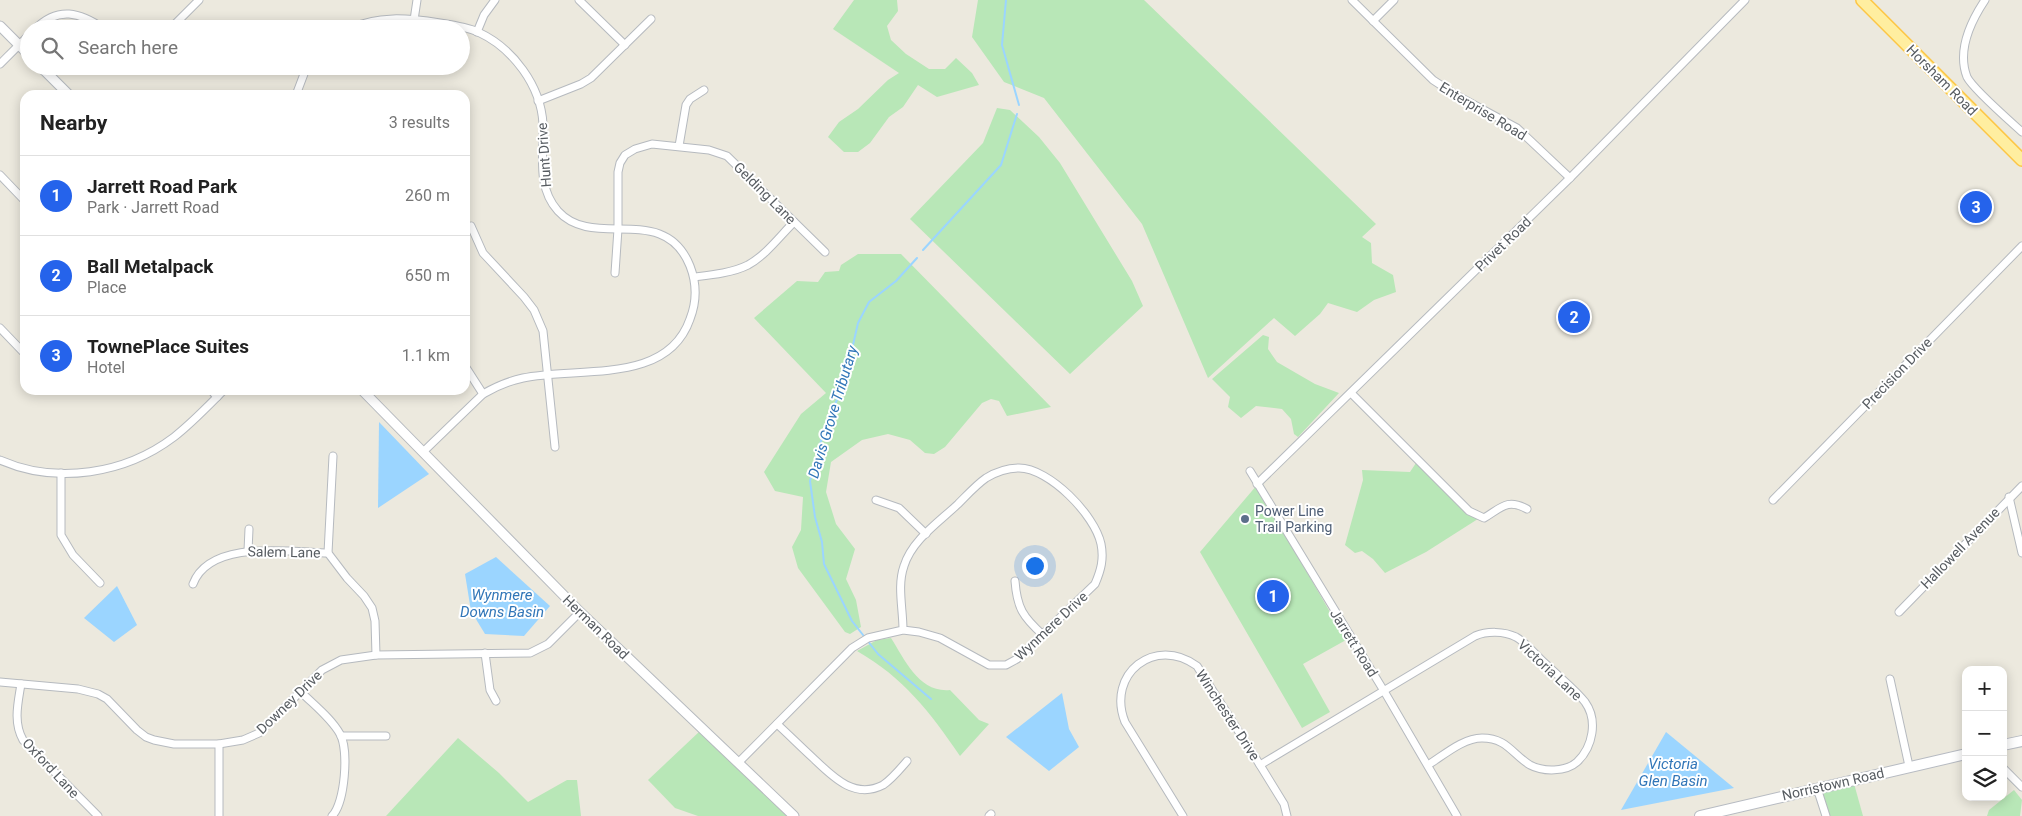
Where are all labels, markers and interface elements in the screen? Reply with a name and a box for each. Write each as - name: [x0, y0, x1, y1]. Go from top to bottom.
- search box: [20, 20, 470, 75]
- icon: search: [38, 34, 66, 62]
- text: Search here: [78, 36, 178, 59]
- street label: Horsham Road: [1903, 41, 1981, 119]
- street label: Enterprise Road: [1437, 79, 1529, 143]
- text: Nearby: [40, 111, 107, 135]
- text: 3 results: [389, 113, 450, 132]
- street label: Hunt Drive: [534, 122, 554, 188]
- street label: Gelding Lane: [731, 159, 799, 227]
- text: Jarrett Road Park: [87, 175, 237, 198]
- text: 1: [51, 186, 61, 205]
- text: 260 m: [405, 186, 450, 205]
- pin: 3: [1960, 188, 1992, 226]
- text: Park · Jarrett Road: [87, 198, 219, 217]
- street label: Privet Road: [1472, 213, 1534, 275]
- text: Ball Metalpack: [87, 255, 214, 278]
- text: 2: [51, 266, 61, 285]
- text: 650 m: [405, 266, 450, 285]
- text: Place: [87, 278, 127, 297]
- pin: 2: [1558, 298, 1590, 336]
- street label: Precision Drive: [1859, 334, 1935, 412]
- text: TownePlace Suites: [87, 335, 249, 358]
- water label: Davis Grove Tributary: [804, 343, 862, 480]
- text: 3: [51, 346, 61, 365]
- text: 1.1 km: [402, 346, 450, 365]
- text: Hotel: [87, 358, 125, 377]
- place label: Power Line Trail Parking: [1255, 503, 1332, 535]
- street label: Hallowell Avenue: [1917, 504, 2003, 592]
- marker: Power Line Trail Parking: [1239, 513, 1251, 525]
- street label: Salem Lane: [247, 543, 321, 561]
- your location: [1022, 553, 1048, 579]
- pin: 1: [1257, 577, 1289, 615]
- water label: Wynmere Downs Basin: [460, 586, 544, 621]
- street label: Wynmere Drive: [1011, 588, 1091, 664]
- street label: Herman Road: [560, 592, 632, 662]
- street label: Jarrett Road: [1327, 606, 1381, 680]
- street label: Victoria Lane: [1515, 636, 1585, 704]
- map controls: [1962, 666, 2007, 801]
- button: +: [1962, 666, 2007, 711]
- street label: Downey Drive: [253, 667, 325, 737]
- street label: Winchester Drive: [1193, 667, 1263, 763]
- button: −: [1962, 711, 2007, 756]
- street label: Oxford Lane: [19, 735, 83, 801]
- water label: Victoria Glen Basin: [1639, 755, 1707, 790]
- button: layers: [1962, 756, 2007, 801]
- street label: Norristown Road: [1780, 764, 1886, 804]

